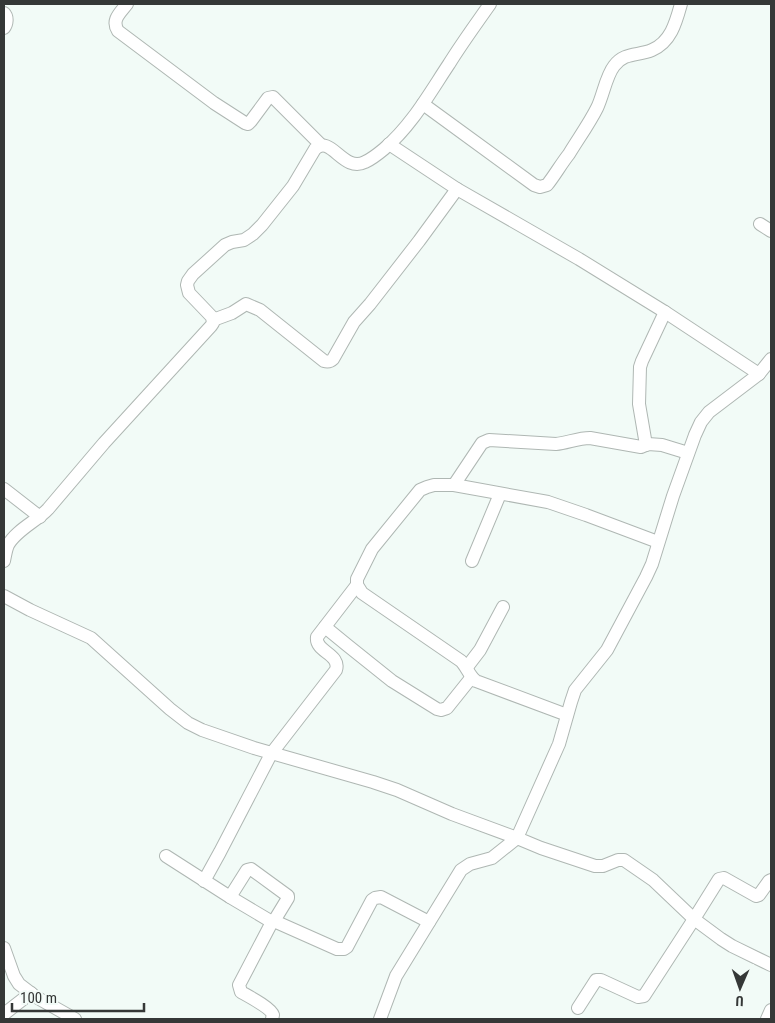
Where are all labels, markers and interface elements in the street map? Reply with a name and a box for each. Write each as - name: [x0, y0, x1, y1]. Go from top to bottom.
- north arrow: [715, 963, 765, 1013]
- scale bar: [12, 980, 145, 1012]
- text: 100 m: [20, 989, 57, 1007]
- text: U: [735, 993, 744, 1009]

